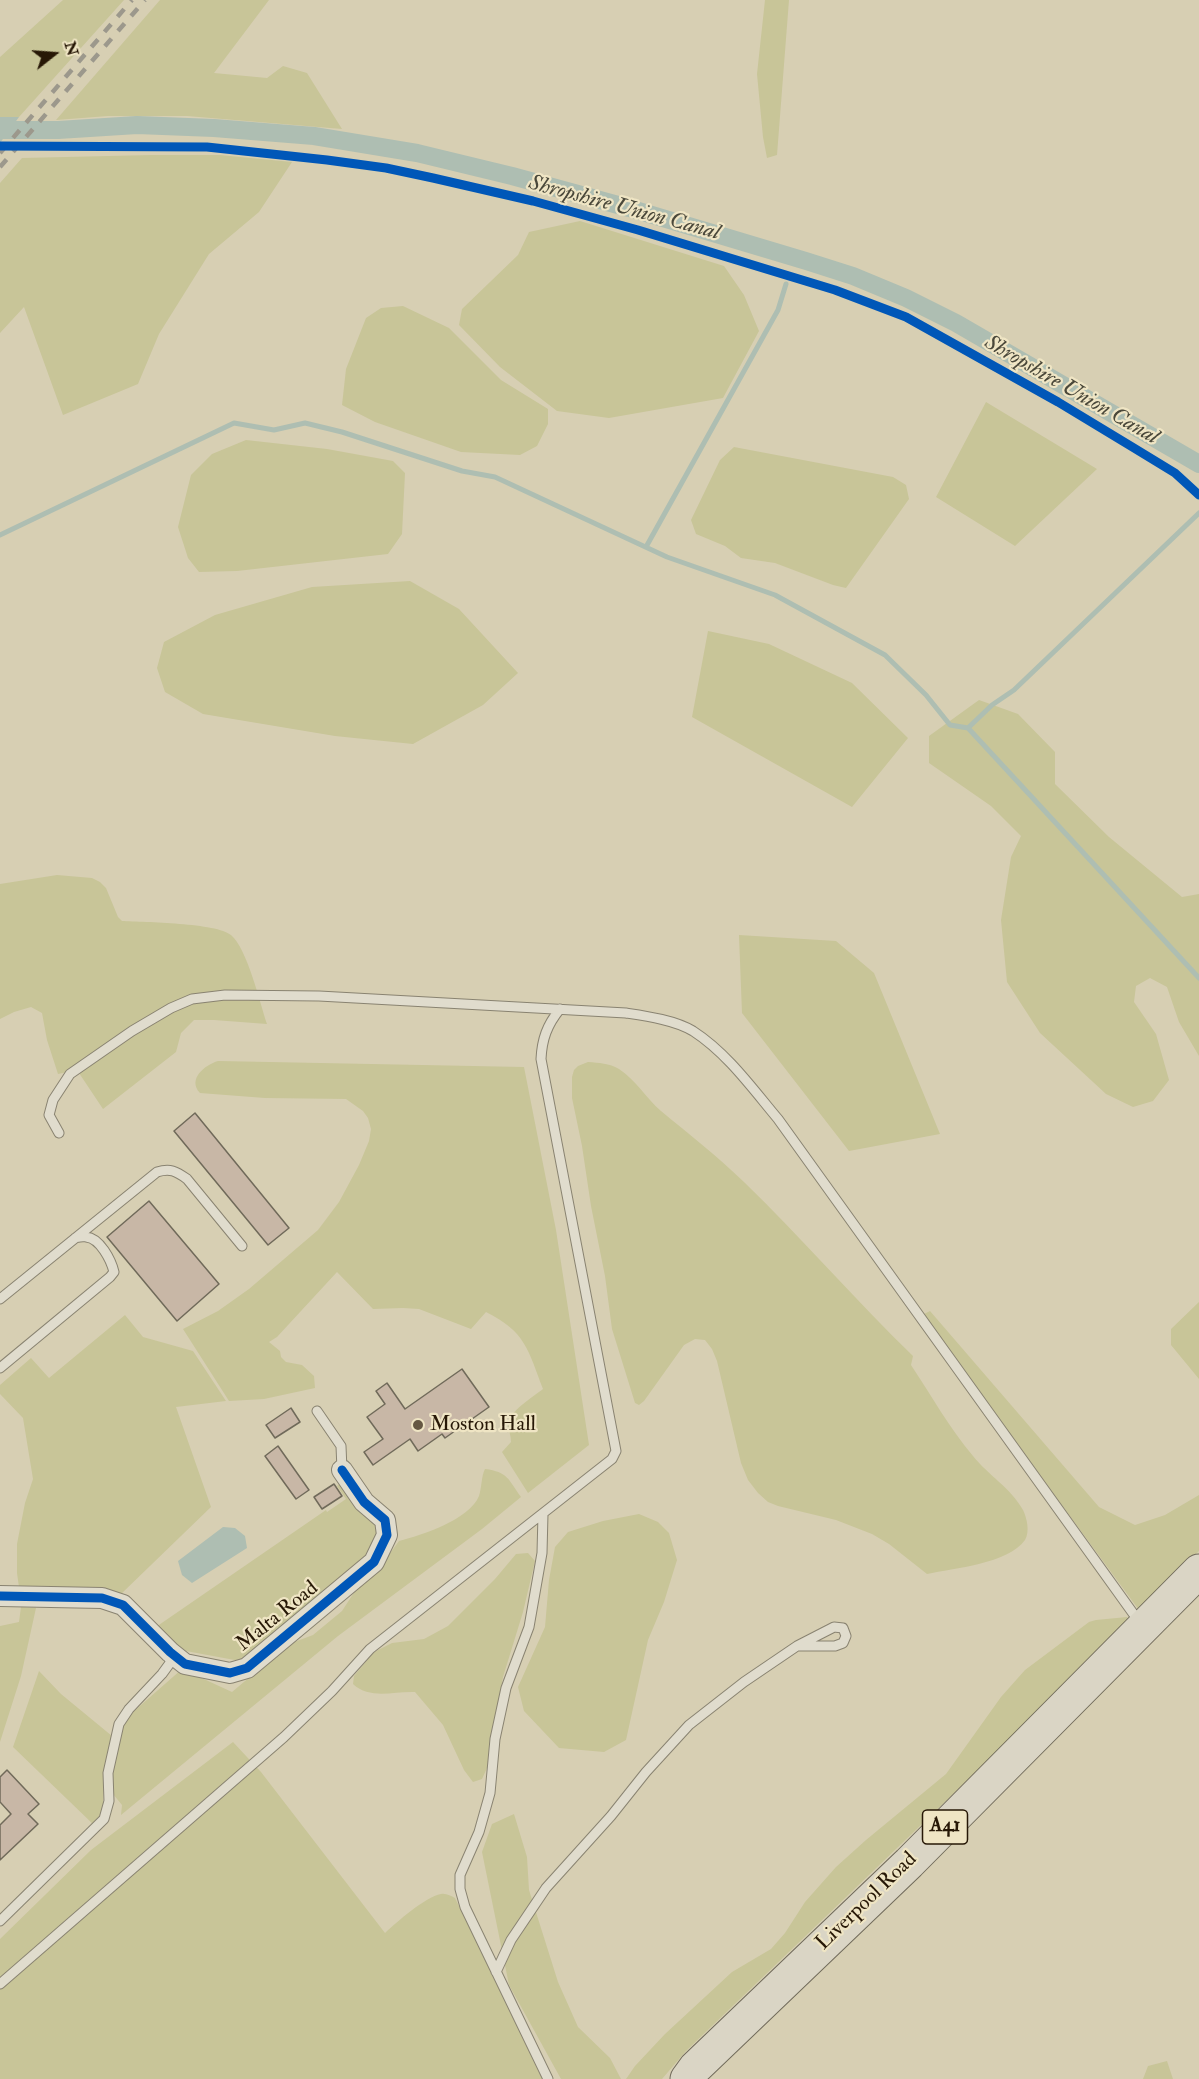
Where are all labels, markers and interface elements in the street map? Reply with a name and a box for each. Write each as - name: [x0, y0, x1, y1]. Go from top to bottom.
- north arrow: [24, 24, 84, 84]
- text: N: [60, 39, 83, 59]
- water label: Shropshire Union Canal: [526, 171, 722, 247]
- water label: Shropshire Union Canal: [979, 330, 1163, 452]
- place label: Moston Hall: [430, 1412, 536, 1438]
- marker: Moston Hall: [411, 1418, 425, 1432]
- street label: Malta Road: [232, 1576, 324, 1658]
- road number: A41: [922, 1810, 968, 1844]
- street label: Liverpool Road: [811, 1848, 923, 1956]

